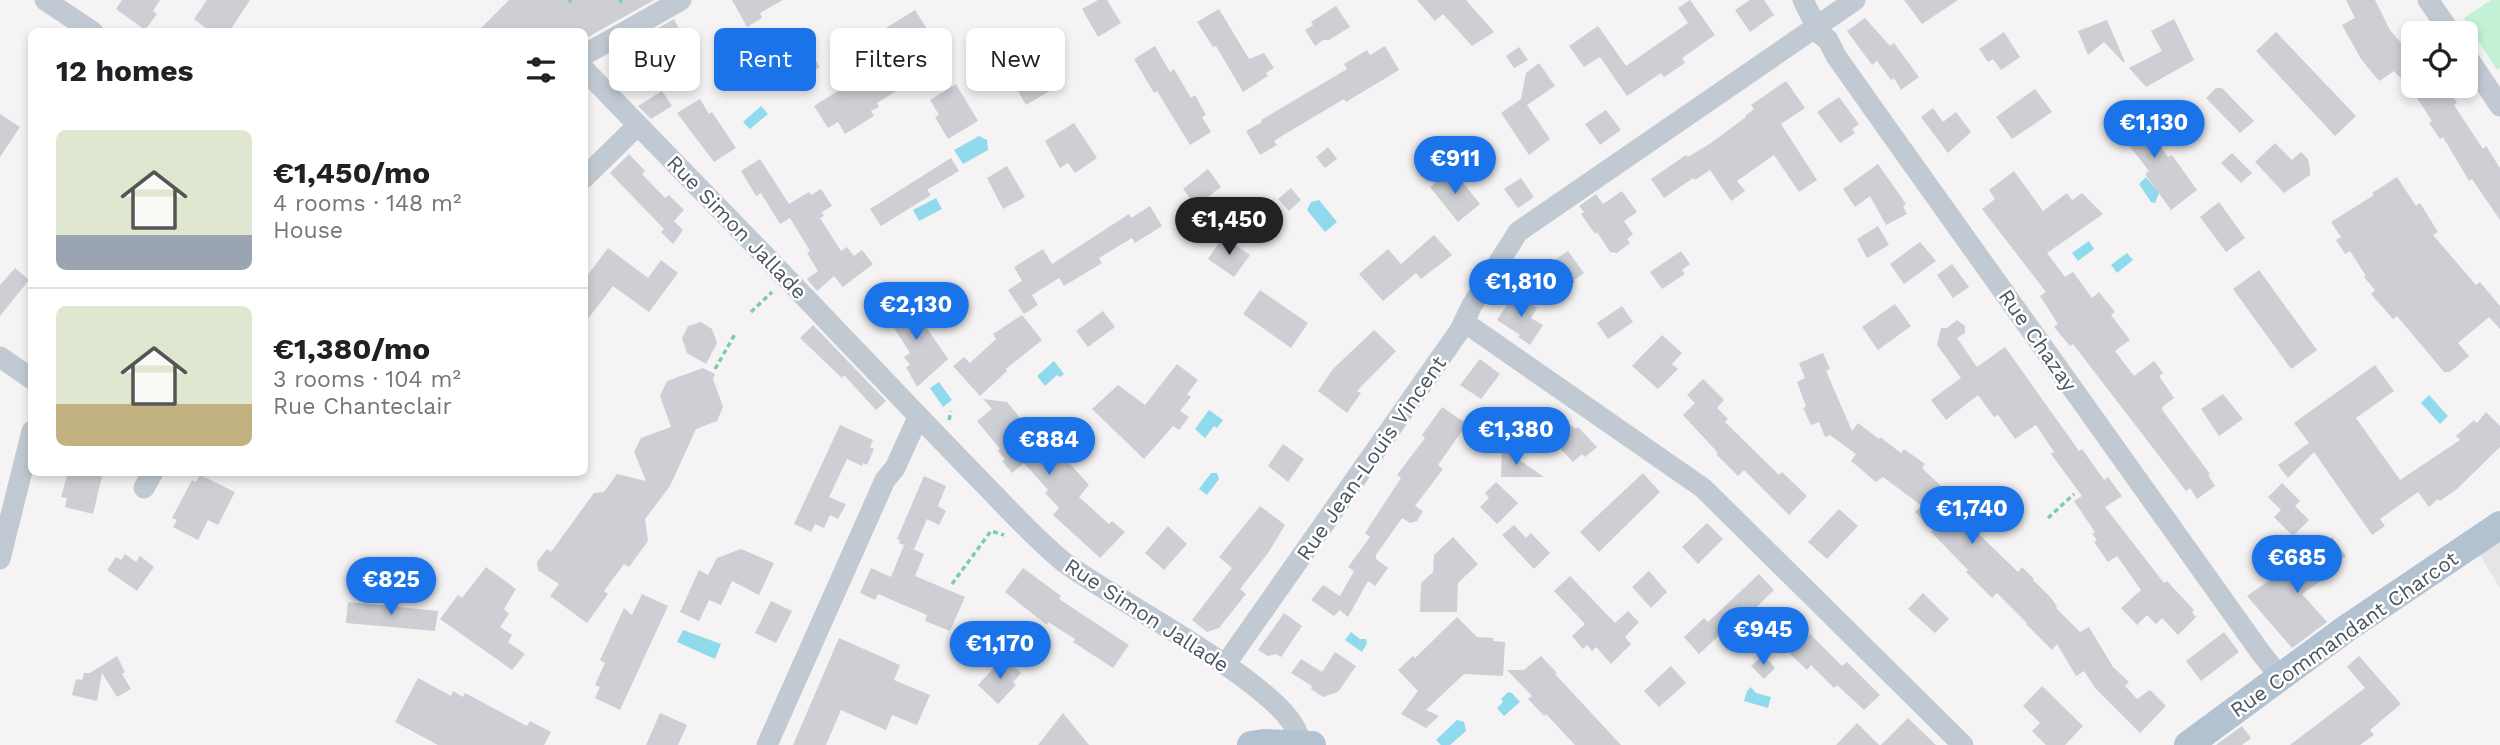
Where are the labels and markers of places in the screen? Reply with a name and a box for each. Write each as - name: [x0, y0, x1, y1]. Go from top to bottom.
- pin: €1,130: [2097, 100, 2211, 160]
- pin: €911: [1414, 136, 1496, 196]
- pin: €1,450: [1172, 198, 1286, 257]
- pin: €1,810: [1464, 260, 1578, 319]
- pin: €2,130: [859, 282, 973, 342]
- pin: €1,380: [1459, 407, 1573, 467]
- pin: €884: [1008, 418, 1090, 477]
- pin: €1,740: [1915, 486, 2029, 546]
- pin: €685: [2256, 536, 2338, 595]
- pin: €825: [350, 558, 432, 617]
- pin: €945: [1722, 608, 1804, 667]
- pin: €1,170: [943, 622, 1057, 681]

